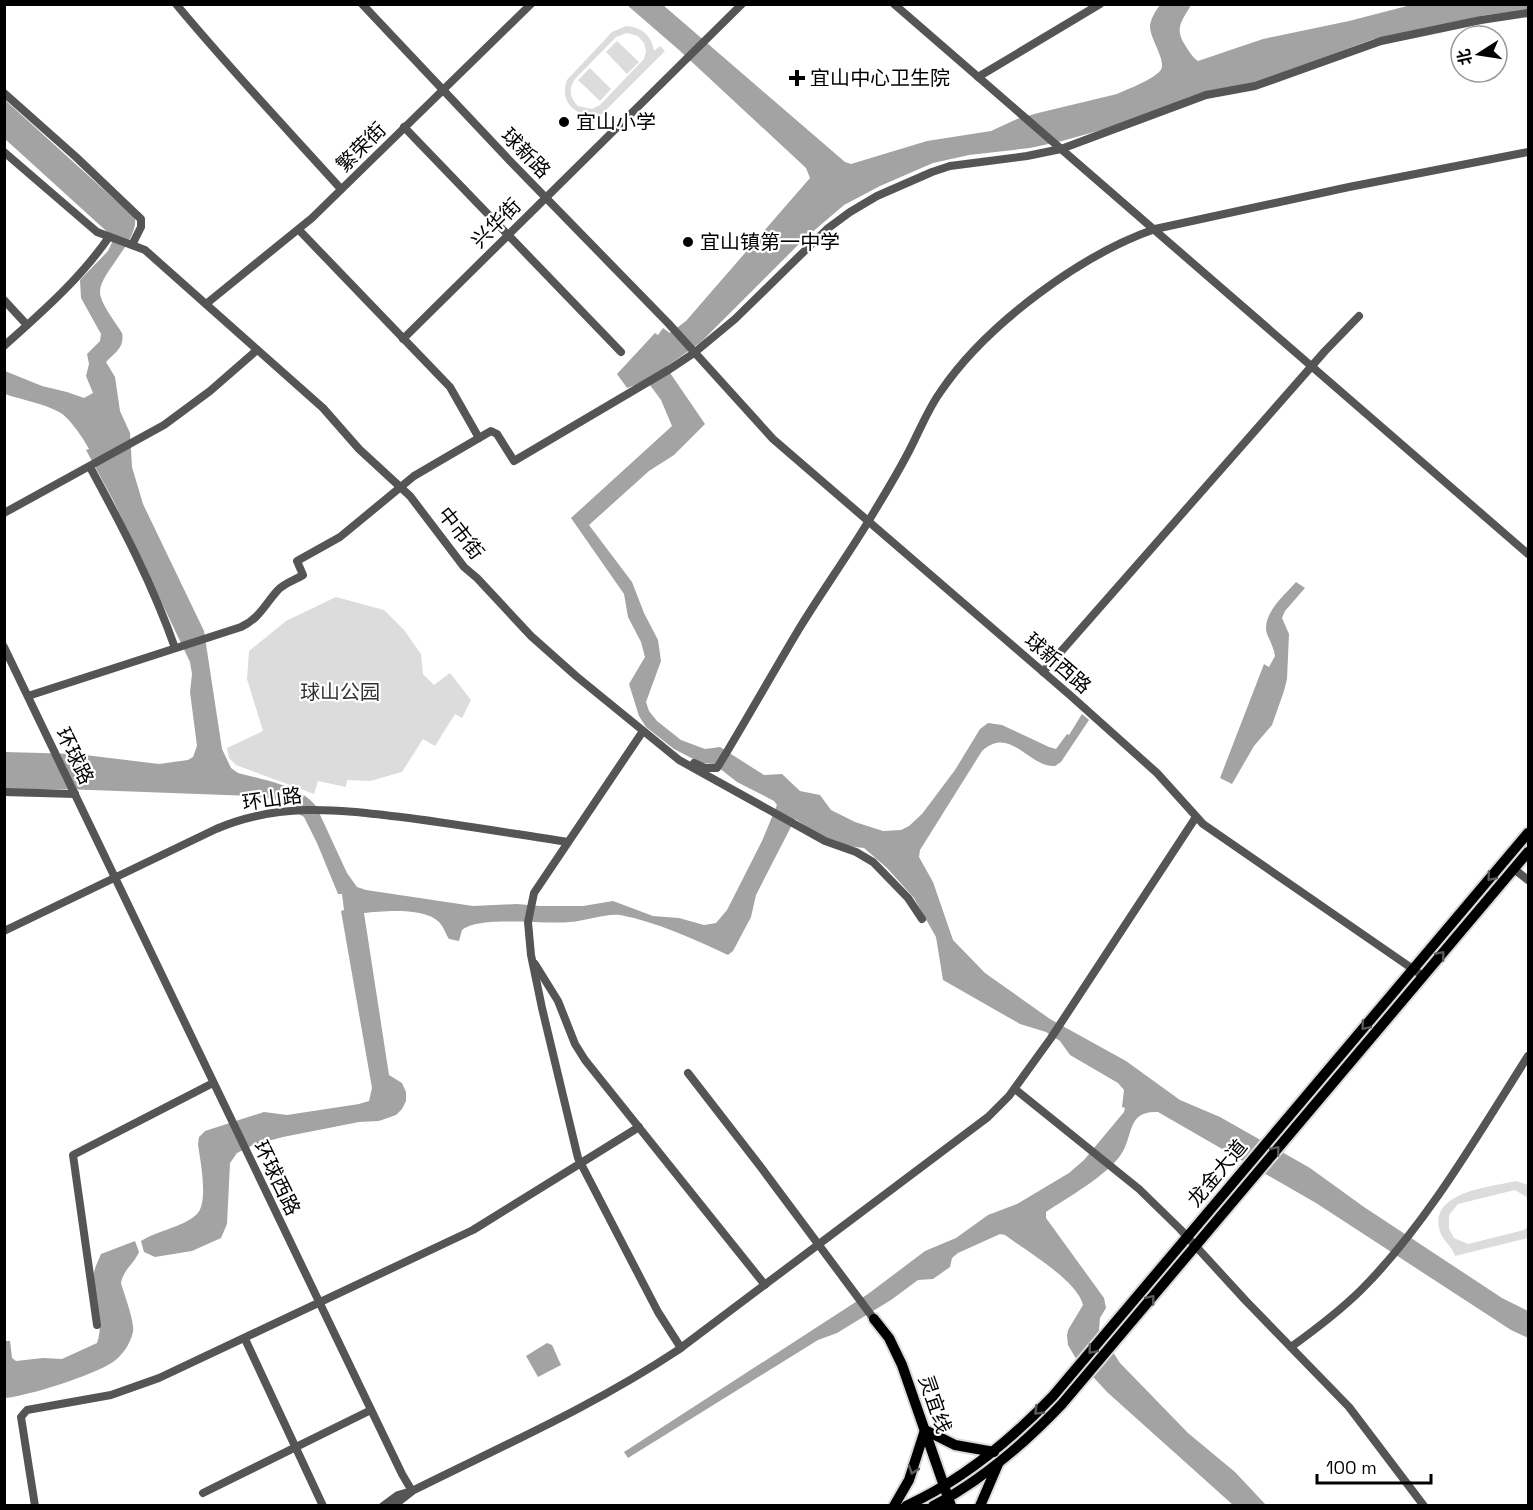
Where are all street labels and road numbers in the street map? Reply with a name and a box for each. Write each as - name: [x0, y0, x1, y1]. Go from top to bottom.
- street label: 繁荣街: [331, 117, 391, 177]
- street label: 球新路: [496, 122, 556, 184]
- street label: 兴华街: [466, 193, 526, 253]
- street label: 中市街: [432, 501, 490, 565]
- street label: 球新西路: [1019, 627, 1097, 699]
- street label: 环球路: [50, 723, 100, 789]
- street label: 环山路: [240, 782, 304, 816]
- street label: 龙金大道: [1181, 1134, 1253, 1212]
- street label: 环球西路: [248, 1136, 306, 1220]
- street label: 灵宜线: [913, 1371, 957, 1437]

